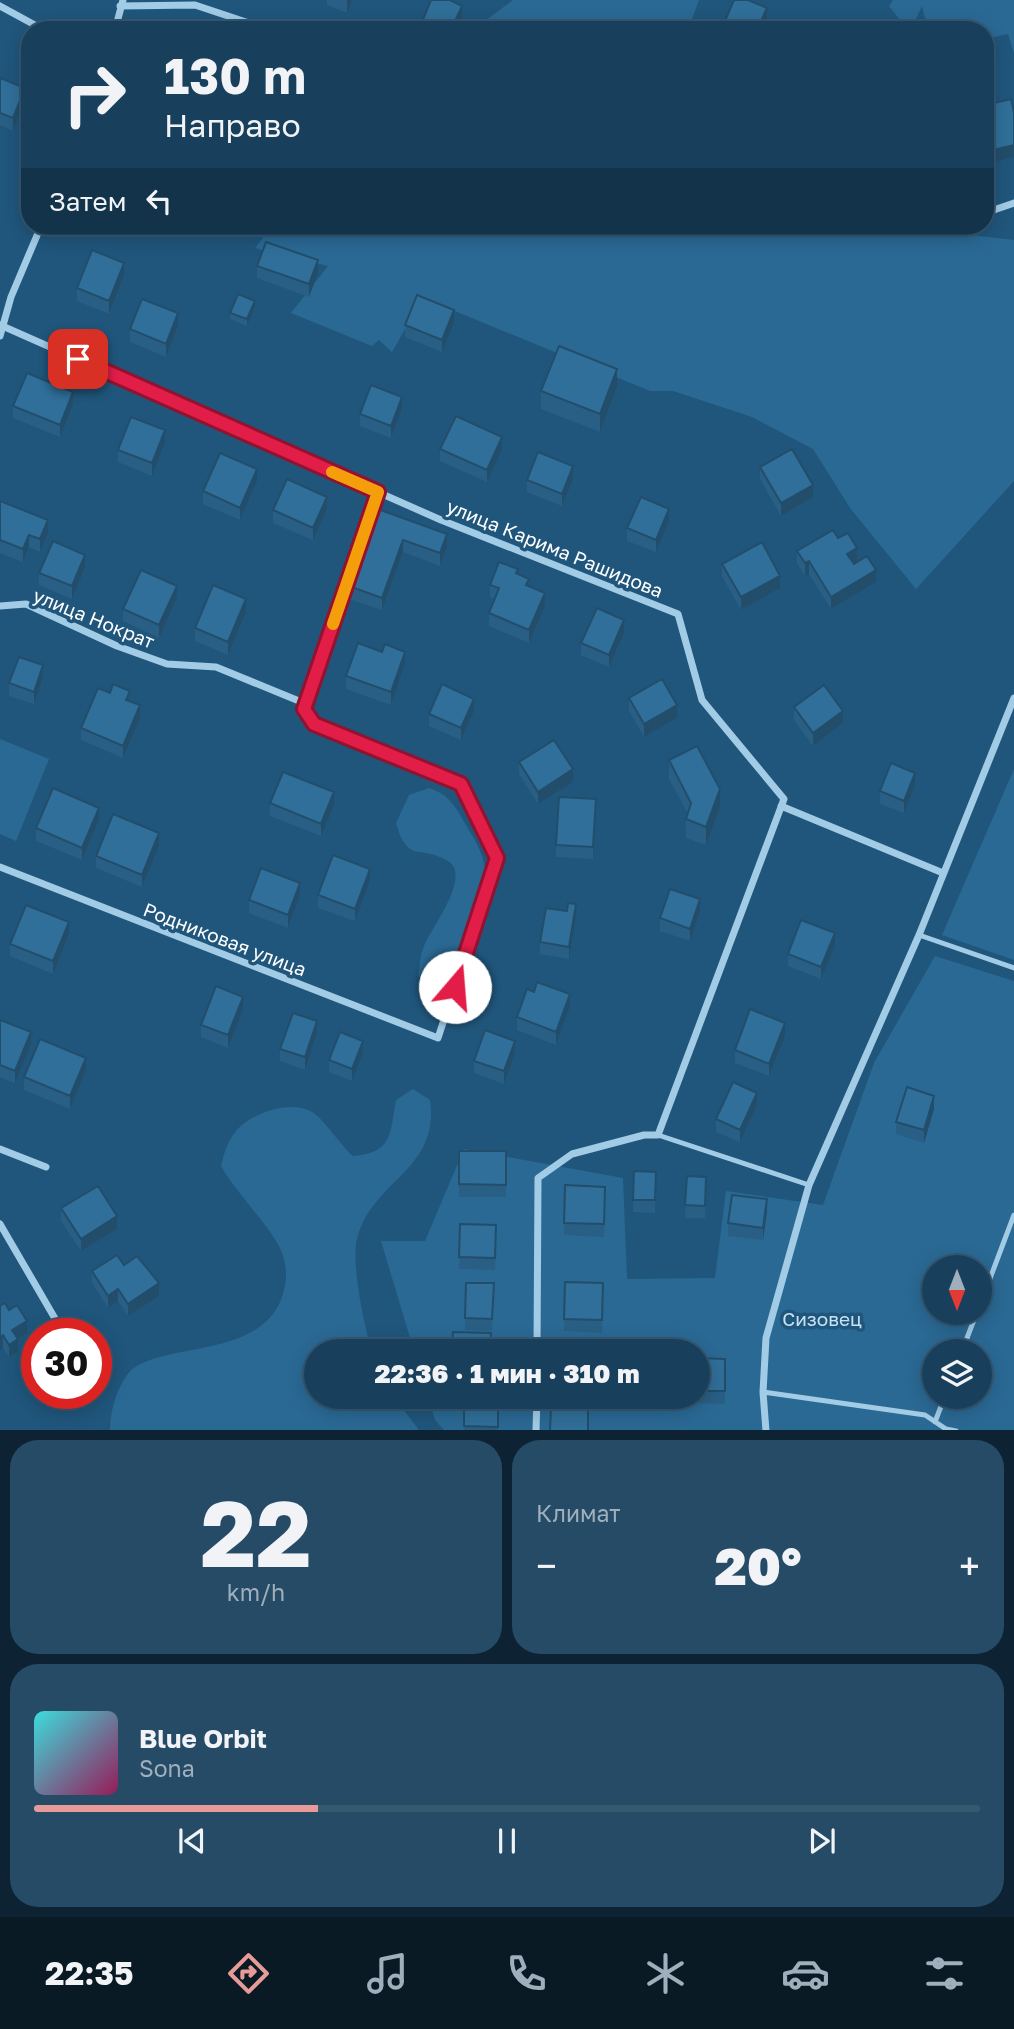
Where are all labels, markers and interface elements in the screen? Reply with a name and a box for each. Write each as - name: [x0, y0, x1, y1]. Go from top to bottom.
- text: 130 m: [164, 46, 306, 105]
- icon: right: [49, 49, 140, 140]
- text: Направо: [164, 106, 301, 144]
- icon: left: [140, 182, 178, 220]
- text: Затем: [49, 186, 126, 217]
- pin: [48, 329, 108, 389]
- icon: arrive: [59, 340, 97, 378]
- street label: улица Карима Рашидова: [443, 494, 667, 602]
- street label: улица Нократ: [30, 583, 158, 653]
- street label: Родниковая улица: [140, 897, 310, 981]
- position arrow: [418, 950, 492, 1024]
- north arrow: [922, 1255, 992, 1325]
- map controls: [922, 1255, 992, 1409]
- park label: Сизовец: [782, 1307, 862, 1330]
- speed limit sign: 30: [21, 1318, 112, 1409]
- button: layers: [922, 1339, 992, 1409]
- text: 22:36 · 1 мин · 310 m: [374, 1358, 640, 1389]
- text: 22: [200, 1478, 312, 1587]
- text: Климат: [536, 1499, 621, 1527]
- text: 20°: [715, 1534, 801, 1596]
- text: −: [536, 1543, 557, 1588]
- text: +: [959, 1543, 980, 1588]
- text: km/h: [227, 1578, 285, 1606]
- text: Blue Orbit: [139, 1723, 267, 1754]
- text: Sona: [139, 1754, 195, 1782]
- icon: previous: [173, 1822, 211, 1860]
- icon: pause: [488, 1822, 526, 1860]
- icon: next: [803, 1822, 841, 1860]
- icon: directions: [224, 1949, 273, 1998]
- icon: music: [363, 1949, 412, 1998]
- icon: phone: [502, 1949, 551, 1998]
- icon: climate: [641, 1949, 690, 1998]
- icon: car: [781, 1949, 830, 1998]
- icon: filters: [920, 1949, 969, 1998]
- text: 22:35: [45, 1954, 133, 1992]

